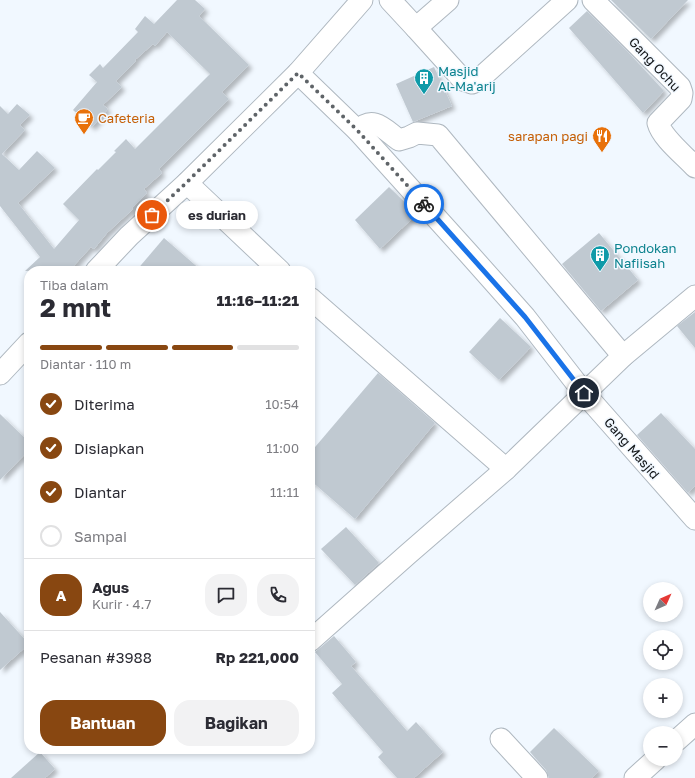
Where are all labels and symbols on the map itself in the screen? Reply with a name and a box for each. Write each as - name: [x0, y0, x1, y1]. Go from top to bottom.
- street label: Gang Ochu: [626, 34, 684, 94]
- place label: Masjid Al-Ma'arij: [438, 63, 496, 94]
- building icon: Masjid Al-Ma'arij: [413, 67, 435, 95]
- cafe icon: Cafeteria: [73, 107, 95, 135]
- place label: Cafeteria: [98, 110, 155, 126]
- restaurant icon: sarapan pagi: [591, 125, 613, 153]
- place label: sarapan pagi: [508, 128, 588, 144]
- courier: [404, 184, 444, 224]
- pin: [135, 198, 169, 232]
- callout: es durian: [176, 201, 258, 229]
- place label: Pondokan Nafiisah: [614, 240, 677, 271]
- building icon: Pondokan Nafiisah: [589, 244, 611, 272]
- pin: [567, 376, 601, 410]
- street label: Gang Masjid: [601, 414, 663, 482]
- north arrow: [643, 582, 683, 622]

